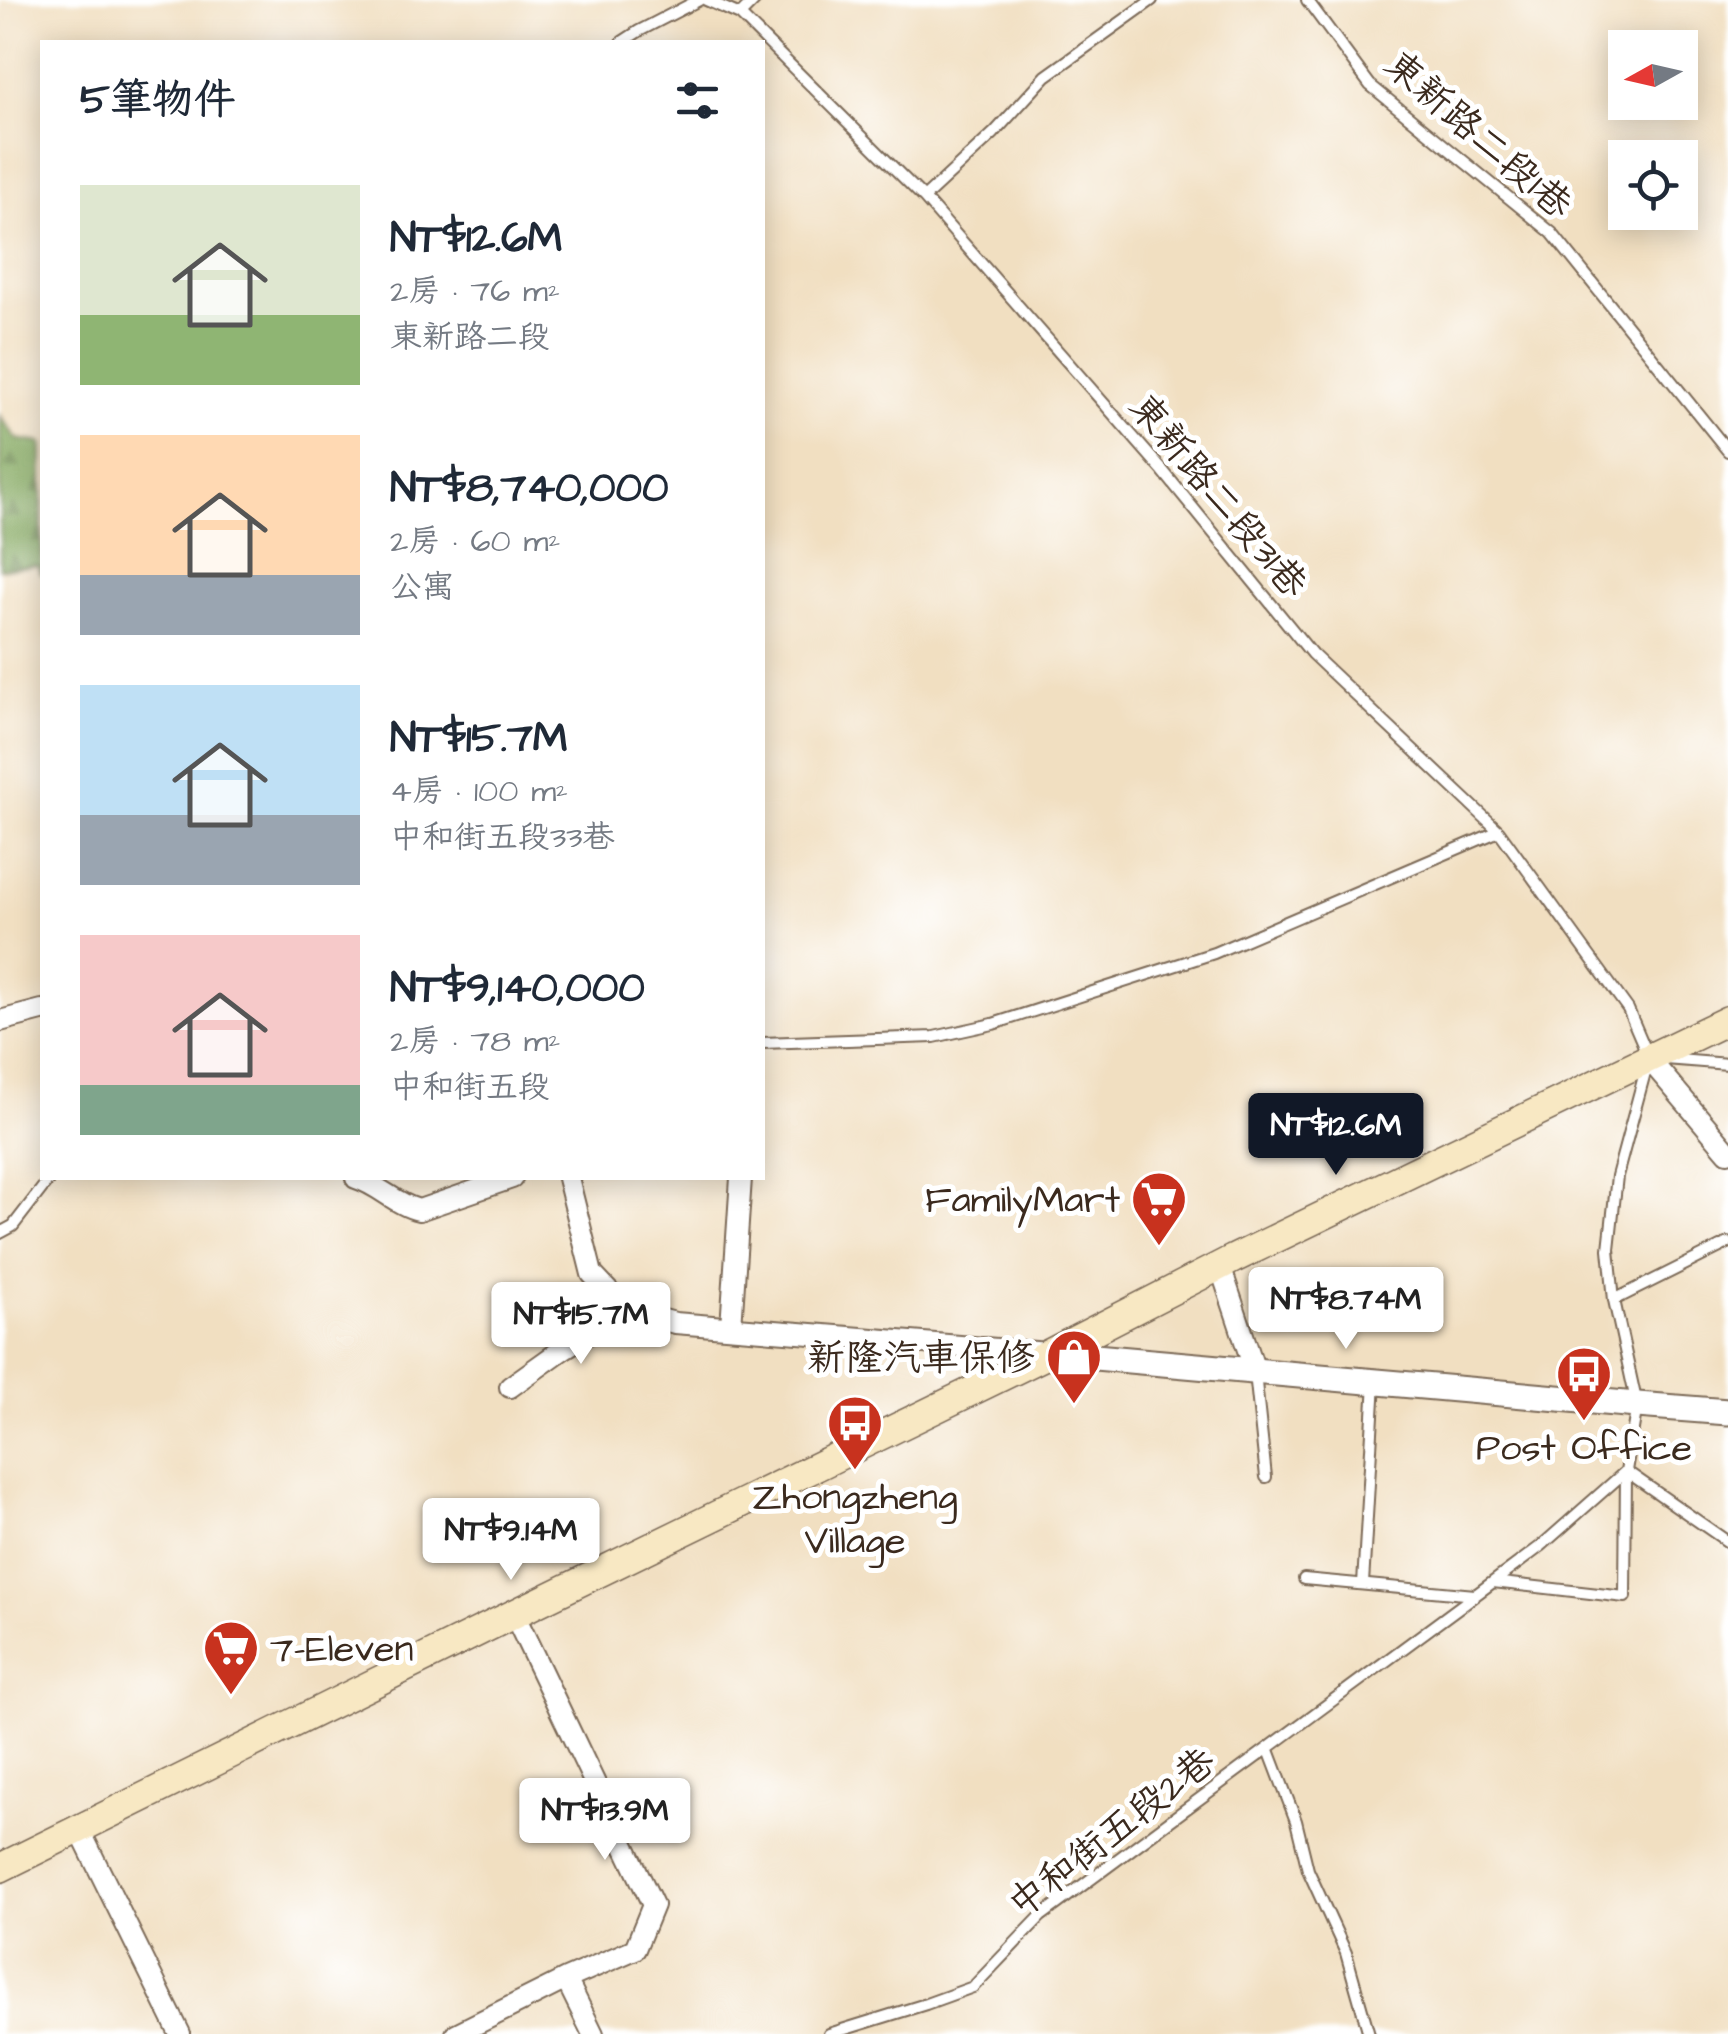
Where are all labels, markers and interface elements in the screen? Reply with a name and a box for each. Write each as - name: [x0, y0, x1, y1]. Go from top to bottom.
- north arrow: [1608, 30, 1698, 120]
- map controls: [1608, 30, 1698, 230]
- street label: 東新路二段1巷: [1373, 39, 1583, 232]
- text: 5筆物件: [80, 72, 236, 130]
- icon: filters: [670, 73, 725, 128]
- button: locate: [1608, 140, 1698, 230]
- text: NT$12.6M: [390, 210, 562, 268]
- icon: home: [160, 225, 280, 345]
- text: 2房 · 76 m²: [390, 269, 560, 314]
- text: 東新路二段: [390, 315, 550, 360]
- street label: 東新路二段31巷: [1116, 383, 1318, 610]
- text: NT$8,740,000: [390, 460, 668, 518]
- icon: home: [160, 475, 280, 595]
- text: 2房 · 60 m²: [390, 519, 560, 564]
- text: 公寓: [390, 565, 454, 610]
- text: NT$15.7M: [390, 710, 567, 768]
- icon: home: [160, 725, 280, 845]
- text: 4房 · 100 m²: [390, 769, 568, 814]
- text: 中和街五段33巷: [390, 815, 615, 860]
- text: NT$9,140,000: [390, 960, 645, 1018]
- icon: home: [160, 975, 280, 1095]
- text: 2房 · 78 m²: [390, 1019, 561, 1064]
- text: 中和街五段: [390, 1065, 550, 1110]
- pin: NT$12.6M: [1233, 1093, 1439, 1178]
- text: NT$12.6M: [1270, 1103, 1402, 1148]
- supermarket icon: FamilyMart: [1129, 1169, 1189, 1248]
- place label: FamilyMart: [925, 1175, 1120, 1228]
- pin: NT$8.74M: [1243, 1267, 1449, 1352]
- text: NT$8.74M: [1271, 1277, 1422, 1322]
- pin: NT$15.7M: [478, 1282, 684, 1367]
- text: NT$15.7M: [513, 1292, 649, 1337]
- shop icon: 新隆汽車保修: [1044, 1327, 1104, 1406]
- place label: 新隆汽車保修: [807, 1333, 1035, 1385]
- bus stop icon: Post Office: [1554, 1344, 1614, 1423]
- bus stop icon: Zhongzheng Village: [825, 1393, 885, 1472]
- place label: Post Office: [1476, 1423, 1692, 1475]
- place label: Zhongzheng Village: [752, 1472, 958, 1568]
- pin: NT$9.14M: [408, 1498, 614, 1583]
- text: NT$9.14M: [445, 1508, 577, 1553]
- supermarket icon: 7-Eleven: [201, 1618, 261, 1697]
- place label: 7-Eleven: [270, 1624, 413, 1676]
- street label: 中和街五段2巷: [998, 1736, 1227, 1931]
- pin: NT$13.9M: [502, 1778, 708, 1863]
- text: NT$13.9M: [541, 1788, 669, 1833]

